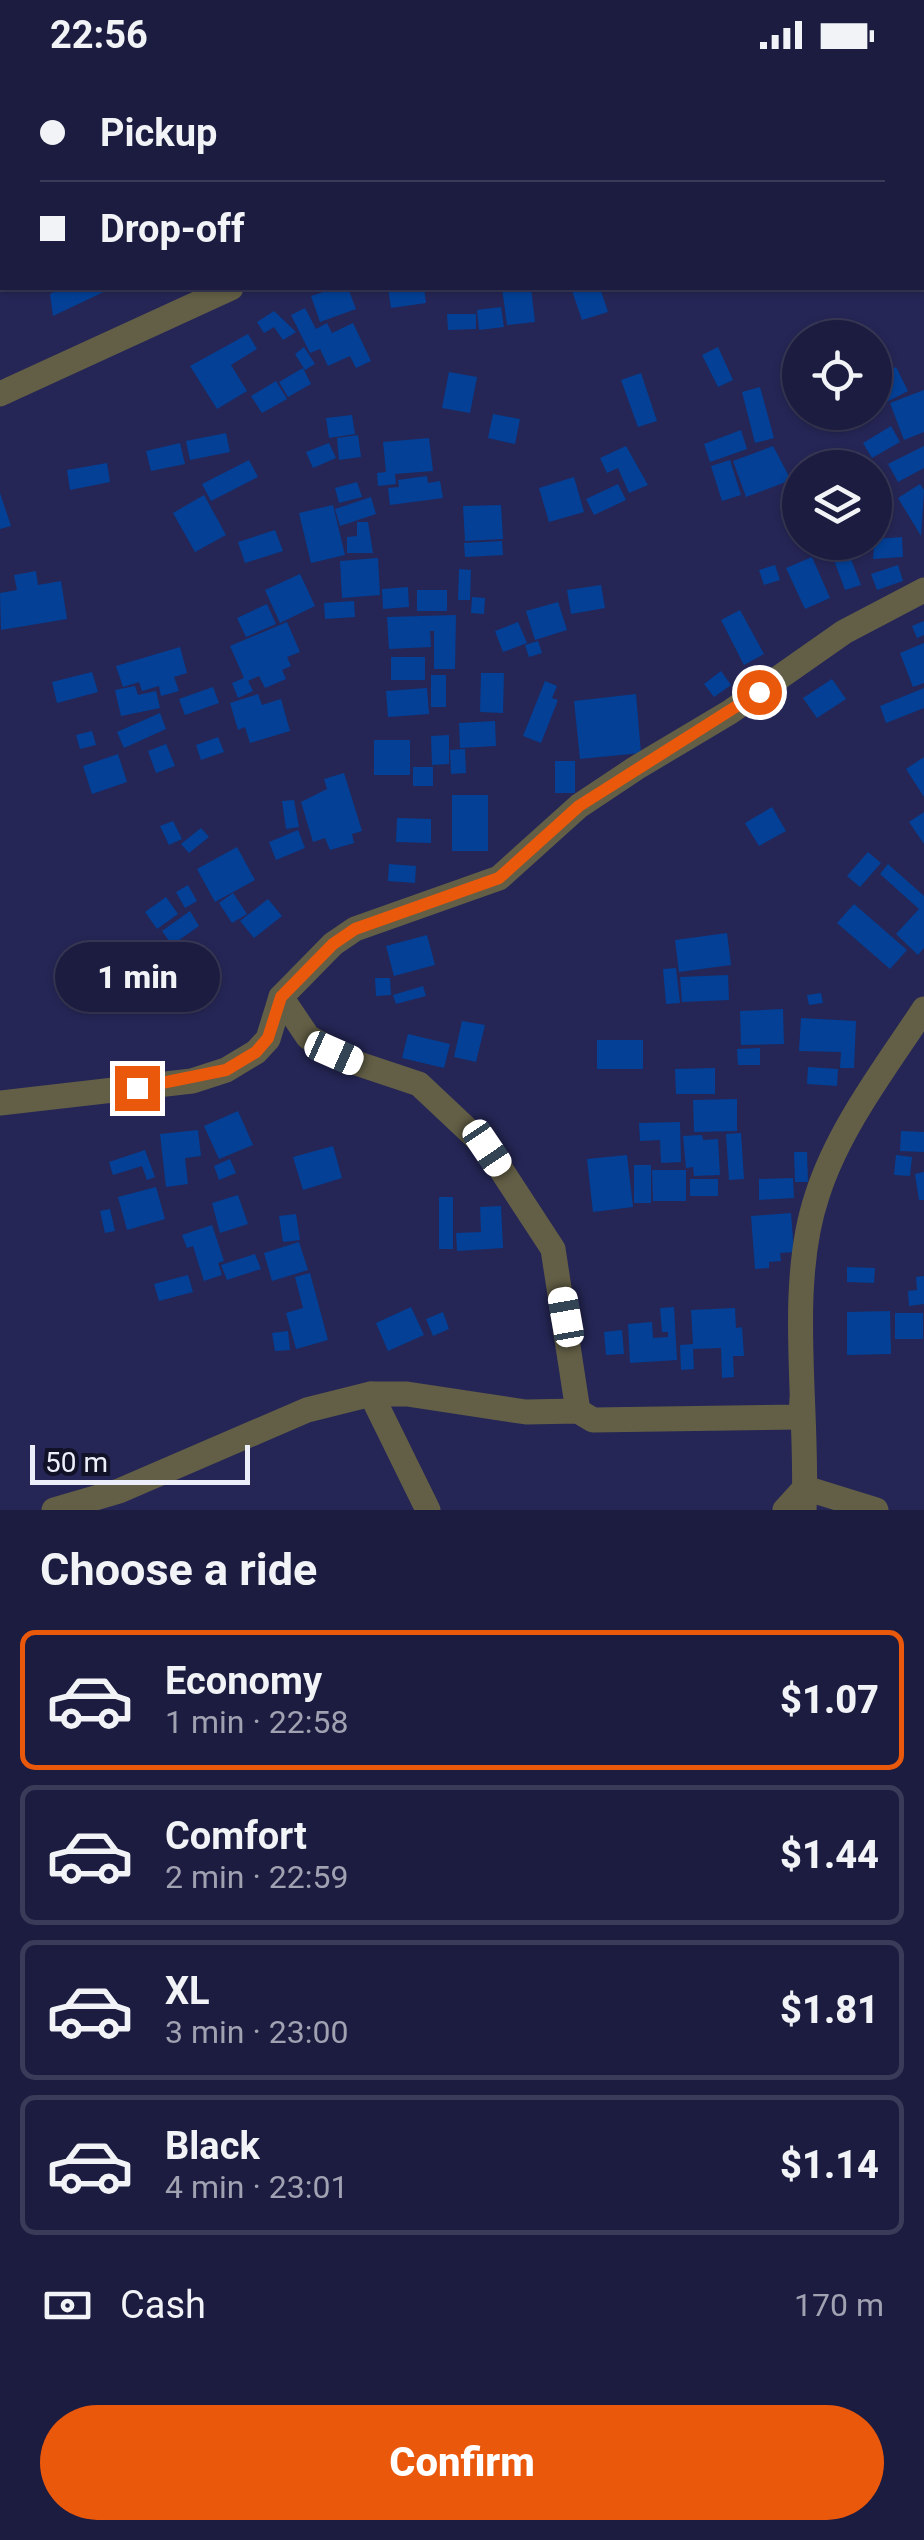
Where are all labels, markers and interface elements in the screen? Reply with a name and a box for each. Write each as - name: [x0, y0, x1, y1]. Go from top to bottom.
- text: 22:56: [50, 13, 148, 57]
- text: Pickup: [100, 111, 217, 155]
- text: Drop-off: [100, 207, 245, 251]
- map controls: [782, 320, 892, 560]
- button: locate: [782, 320, 892, 430]
- button: layers: [782, 450, 892, 560]
- route start: [737, 670, 782, 715]
- callout: 1 min: [54, 943, 220, 1013]
- text: 1 min: [97, 958, 178, 996]
- car: [300, 1027, 368, 1079]
- route end: [115, 1066, 160, 1111]
- car: [458, 1115, 516, 1181]
- car: [546, 1285, 586, 1349]
- scale bar: [30, 1440, 250, 1484]
- text: 50 m: [45, 1446, 108, 1479]
- text: Choose a ride: [40, 1543, 317, 1596]
- icon: car: [45, 1655, 135, 1745]
- text: Economy: [165, 1659, 322, 1703]
- text: $1.07: [780, 1678, 879, 1722]
- text: 1 min · 22:58: [165, 1703, 348, 1741]
- icon: car: [45, 1810, 135, 1900]
- text: Comfort: [165, 1814, 307, 1858]
- text: $1.44: [780, 1833, 879, 1877]
- text: 2 min · 22:59: [165, 1858, 348, 1896]
- icon: car: [45, 1965, 135, 2055]
- text: XL: [165, 1969, 210, 2013]
- text: $1.81: [780, 1988, 879, 2032]
- text: 3 min · 23:00: [165, 2013, 348, 2051]
- icon: car: [45, 2120, 135, 2210]
- text: Black: [165, 2124, 260, 2168]
- text: $1.14: [780, 2143, 879, 2187]
- text: 4 min · 23:01: [165, 2168, 348, 2206]
- icon: cash: [40, 2278, 95, 2333]
- text: Cash: [120, 2283, 206, 2327]
- text: 170 m: [794, 2286, 884, 2324]
- button: Confirm: [40, 2405, 884, 2520]

